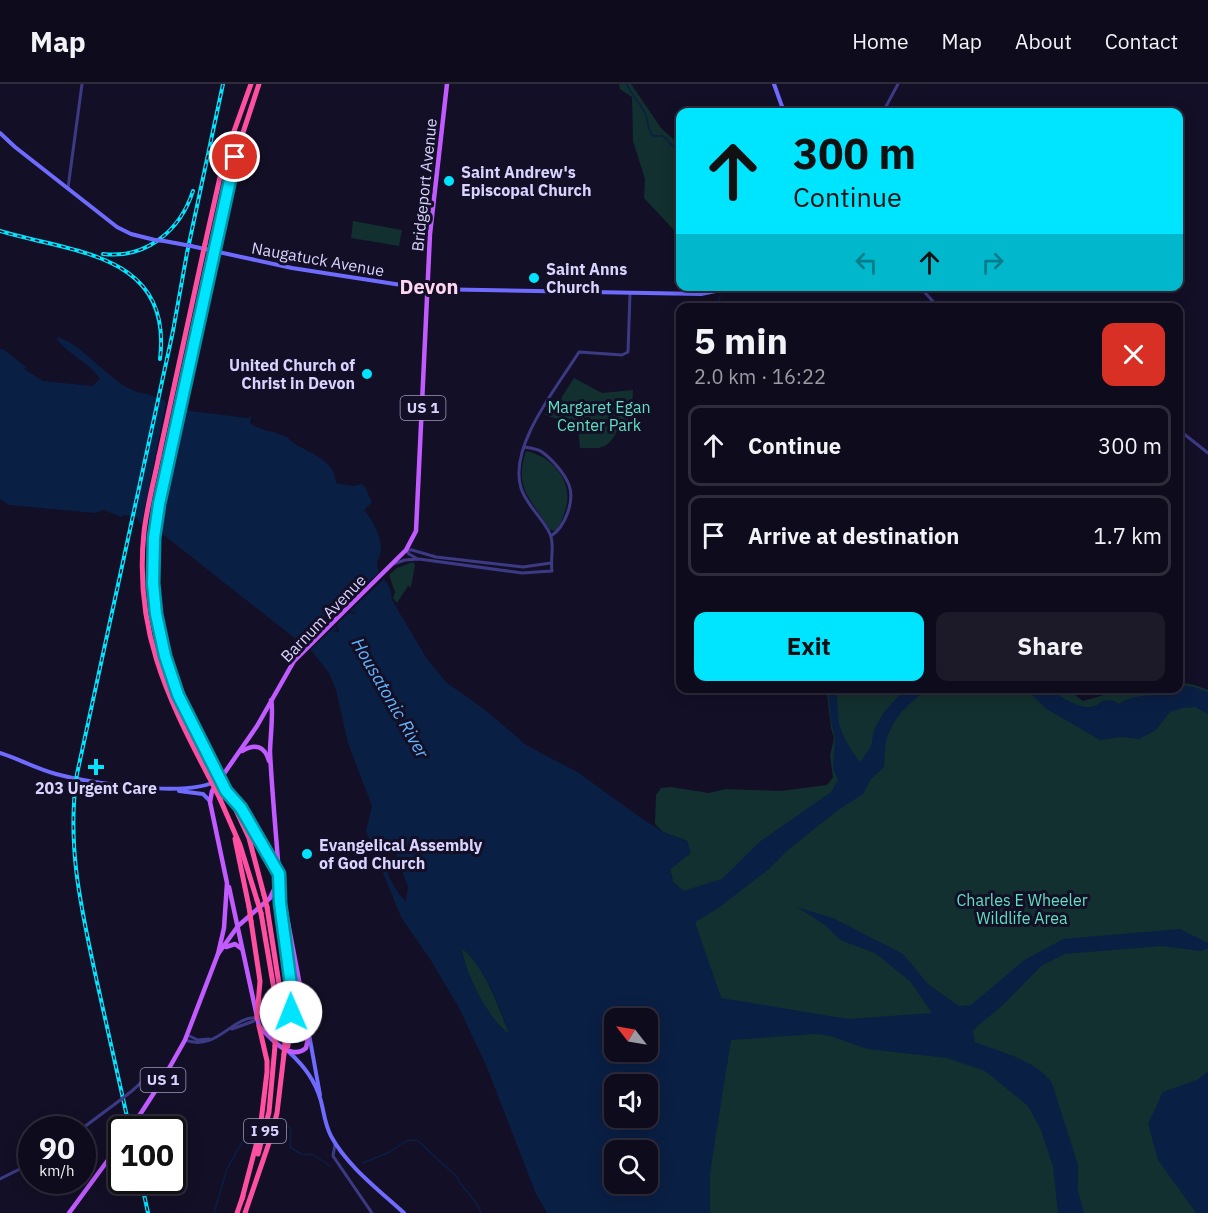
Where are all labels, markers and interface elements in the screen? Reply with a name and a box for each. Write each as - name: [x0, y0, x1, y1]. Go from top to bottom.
- text: Map: [30, 23, 86, 60]
- text: Home: [852, 27, 909, 55]
- text: Map: [942, 27, 982, 55]
- text: About: [1015, 27, 1072, 55]
- text: Contact: [1105, 27, 1178, 55]
- street label: Bridgeport Avenue: [407, 117, 441, 253]
- text: 300 m: [793, 126, 916, 181]
- pin: [209, 131, 260, 182]
- icon: ahead: [694, 132, 772, 210]
- icon: arrive: [218, 140, 251, 173]
- place label: Saint Andrew's Episcopal Church: [461, 162, 591, 200]
- marker: Saint Andrew's Episcopal Church: [442, 174, 456, 188]
- text: Continue: [793, 179, 902, 214]
- street label: Naugatuck Avenue: [250, 237, 386, 281]
- icon: left: [850, 246, 883, 279]
- icon: ahead: [913, 246, 946, 279]
- icon: right: [976, 246, 1009, 279]
- place label: Saint Anns Church: [546, 259, 627, 297]
- marker: Saint Anns Church: [527, 271, 541, 285]
- district label: Devon: [400, 273, 458, 300]
- text: 5 min: [694, 317, 788, 364]
- button: close: [1102, 323, 1165, 386]
- place label: United Church of Christ in Devon: [229, 355, 355, 393]
- text: 2.0 km · 16:22: [694, 363, 826, 390]
- marker: United Church of Christ in Devon: [360, 367, 374, 381]
- road number: US 1: [400, 396, 446, 420]
- park label: Margaret Egan Center Park: [547, 397, 651, 435]
- icon: ahead: [697, 429, 730, 462]
- text: Continue: [748, 431, 841, 460]
- text: 300 m: [1098, 431, 1162, 460]
- icon: arrive: [697, 519, 730, 552]
- text: Arrive at destination: [748, 521, 959, 550]
- text: 1.7 km: [1094, 521, 1162, 550]
- street label: Barnum Avenue: [276, 570, 370, 666]
- button: Exit: [694, 612, 924, 681]
- button: Share: [936, 612, 1165, 681]
- water label: Housatonic River: [347, 633, 434, 762]
- marker: 203 Urgent Care: [87, 758, 105, 776]
- place label: 203 Urgent Care: [35, 778, 157, 798]
- place label: Evangelical Assembly of God Church: [319, 835, 483, 873]
- marker: Evangelical Assembly of God Church: [300, 847, 314, 861]
- park label: Charles E Wheeler Wildlife Area: [956, 890, 1088, 928]
- position arrow: [259, 980, 323, 1044]
- north arrow: [604, 1008, 658, 1062]
- map controls: [604, 1008, 658, 1194]
- road number: US 1: [140, 1068, 186, 1092]
- button: sound: [604, 1074, 658, 1128]
- speed limit sign: 100: [108, 1116, 186, 1194]
- road number: I 95: [244, 1119, 286, 1143]
- text: 90: [39, 1128, 75, 1167]
- button: search: [604, 1140, 658, 1194]
- text: km/h: [39, 1161, 75, 1180]

